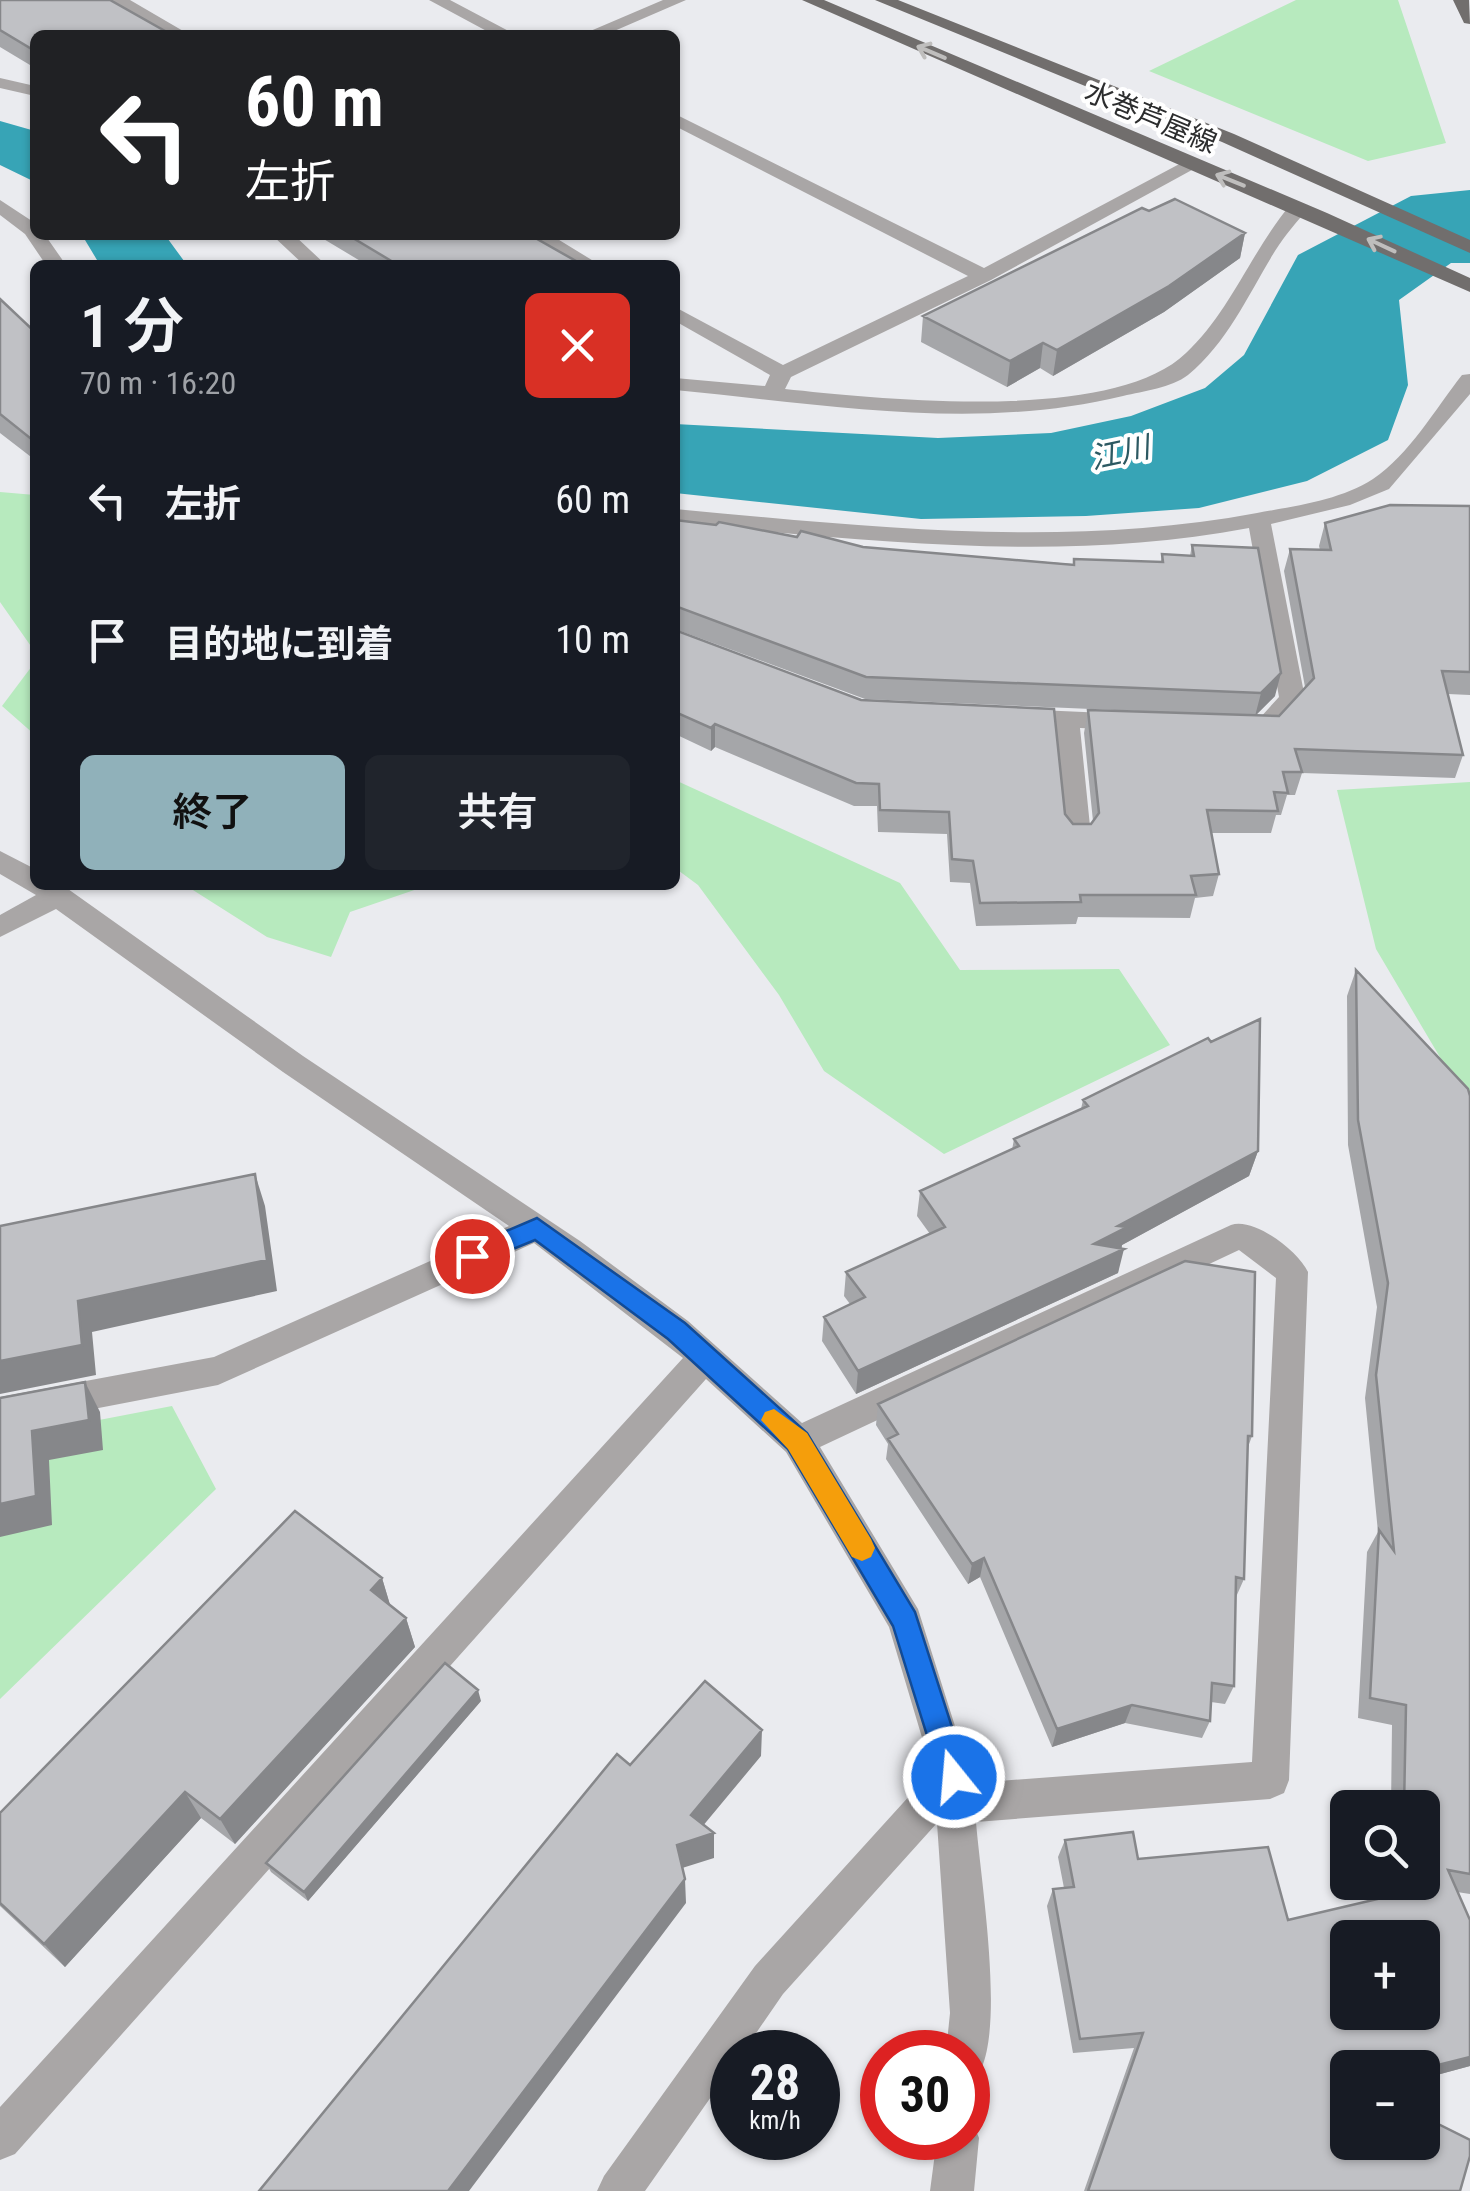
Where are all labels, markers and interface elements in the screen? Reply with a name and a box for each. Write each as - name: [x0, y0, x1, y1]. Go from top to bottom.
- one-way arrow: [916, 42, 947, 60]
- text: 60 m: [245, 61, 384, 143]
- icon: left: [80, 70, 210, 200]
- street label: 水巻芦屋線: [1080, 75, 1222, 160]
- text: 左折: [245, 155, 335, 208]
- one-way arrow: [1215, 170, 1246, 188]
- one-way arrow: [1366, 234, 1396, 253]
- text: 1 分: [80, 291, 184, 362]
- button: close: [525, 293, 630, 398]
- text: 70 m · 16:20: [80, 364, 236, 402]
- water label: 江川: [1087, 429, 1156, 476]
- icon: left: [80, 473, 135, 528]
- text: 60 m: [555, 478, 630, 522]
- text: 左折: [165, 482, 241, 526]
- icon: arrive: [80, 613, 135, 668]
- text: 10 m: [555, 618, 630, 662]
- text: 目的地に到着: [165, 622, 393, 666]
- button: 終了: [80, 755, 345, 870]
- button: 共有: [365, 755, 630, 870]
- pin: [430, 1214, 515, 1299]
- icon: arrive: [445, 1229, 500, 1284]
- position arrow: [902, 1725, 1006, 1829]
- map controls: [1330, 1790, 1440, 2160]
- button: search: [1330, 1790, 1440, 1900]
- button: +: [1330, 1920, 1440, 2030]
- speed limit sign: 30: [860, 2030, 990, 2160]
- button: −: [1330, 2050, 1440, 2160]
- text: 28: [750, 2054, 800, 2112]
- text: km/h: [749, 2106, 801, 2135]

